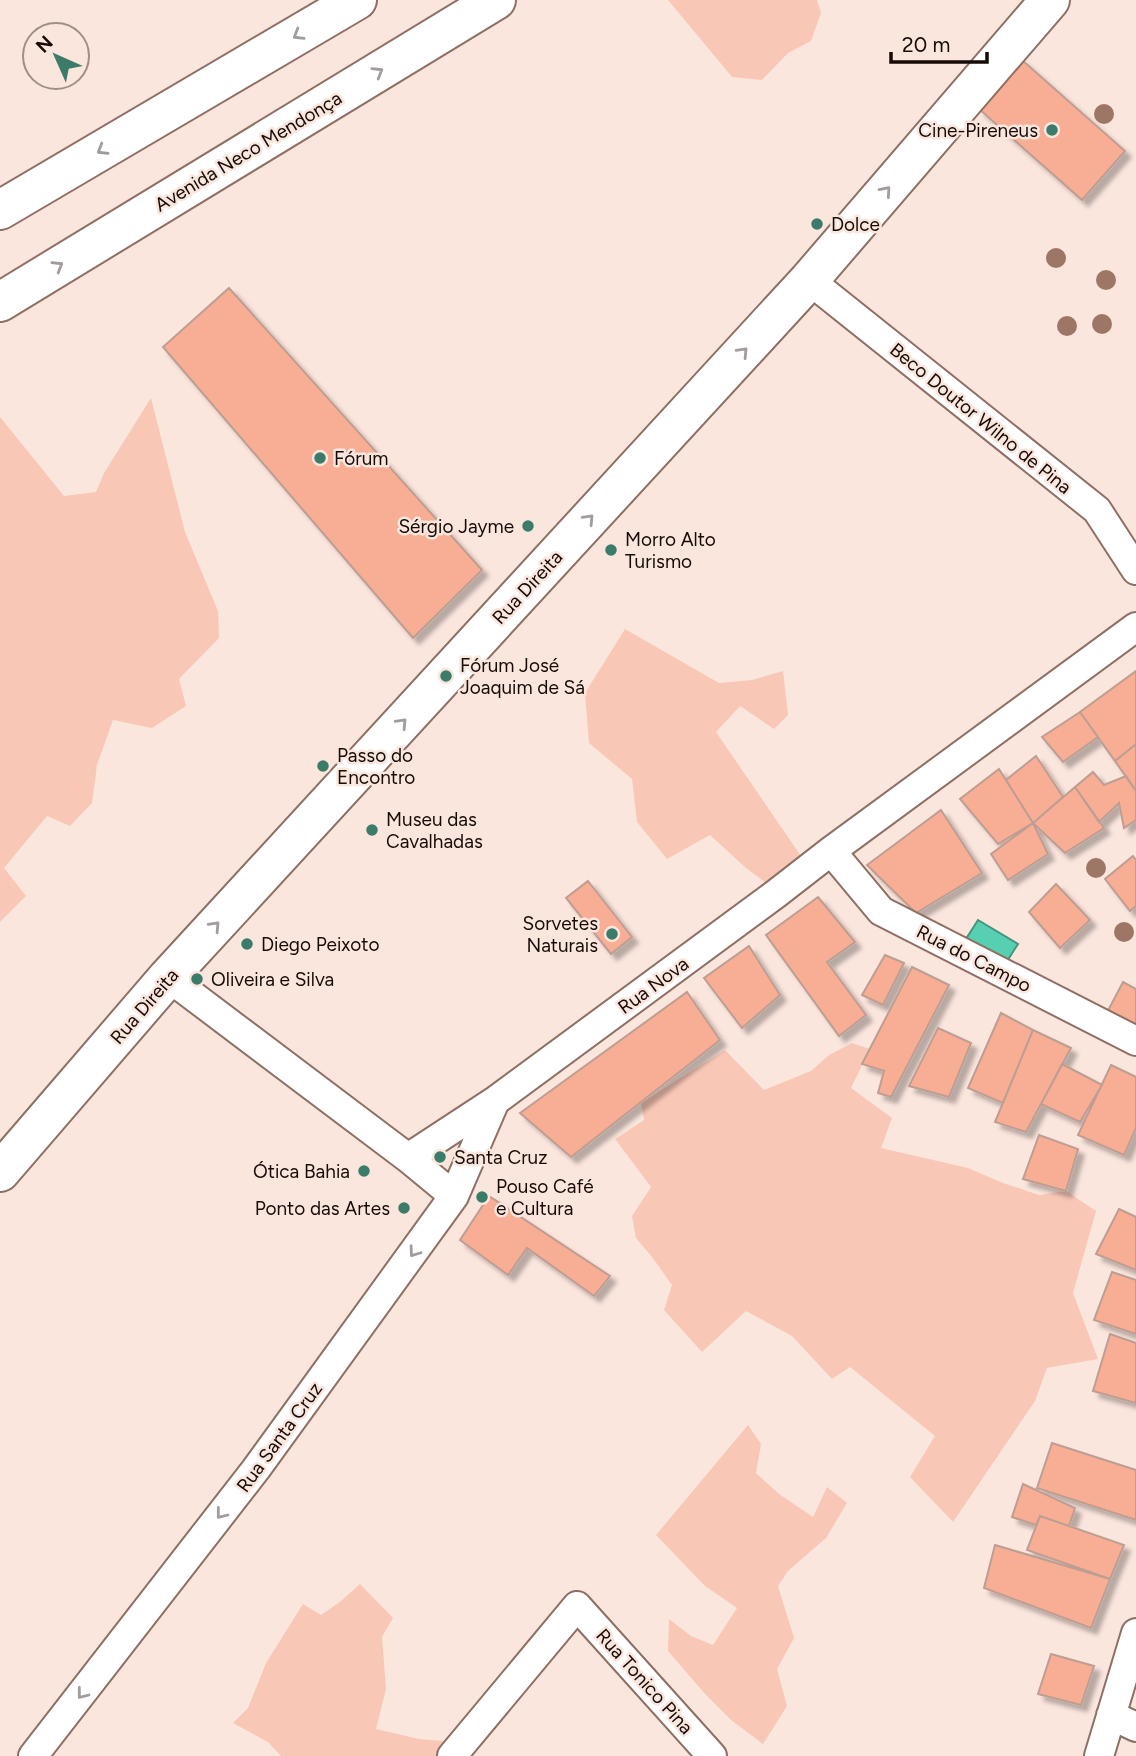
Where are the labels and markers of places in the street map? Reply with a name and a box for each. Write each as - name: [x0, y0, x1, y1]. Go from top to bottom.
- place label: Cine-Pireneus: [918, 119, 1038, 142]
- marker: Cine-Pireneus: [1044, 122, 1060, 138]
- place label: Dolce: [831, 213, 880, 236]
- marker: Dolce: [809, 216, 825, 232]
- place label: Fórum: [334, 447, 388, 470]
- marker: Fórum: [312, 450, 328, 466]
- place label: Sérgio Jayme: [398, 515, 514, 538]
- marker: Sérgio Jayme: [520, 518, 536, 534]
- place label: Morro Alto Turismo: [625, 528, 716, 573]
- marker: Morro Alto Turismo: [603, 542, 619, 558]
- place label: Fórum José Joaquim de Sá: [460, 654, 585, 699]
- marker: Fórum José Joaquim de Sá: [438, 668, 454, 684]
- place label: Passo do Encontro: [337, 744, 415, 789]
- marker: Passo do Encontro: [315, 758, 331, 774]
- place label: Museu das Cavalhadas: [386, 808, 483, 853]
- marker: Museu das Cavalhadas: [364, 822, 380, 838]
- place label: Sorvetes Naturais: [522, 912, 598, 957]
- marker: Sorvetes Naturais: [604, 926, 620, 942]
- place label: Diego Peixoto: [261, 933, 379, 956]
- marker: Diego Peixoto: [239, 936, 255, 952]
- place label: Oliveira e Silva: [211, 968, 334, 991]
- marker: Oliveira e Silva: [189, 971, 205, 987]
- place label: Santa Cruz: [454, 1146, 548, 1169]
- marker: Santa Cruz: [432, 1149, 448, 1165]
- place label: Ótica Bahia: [253, 1160, 350, 1183]
- marker: Ótica Bahia: [356, 1163, 372, 1179]
- place label: Pouso Café e Cultura: [496, 1175, 594, 1220]
- marker: Pouso Café e Cultura: [474, 1189, 490, 1205]
- place label: Ponto das Artes: [255, 1197, 390, 1220]
- marker: Ponto das Artes: [396, 1200, 412, 1216]

